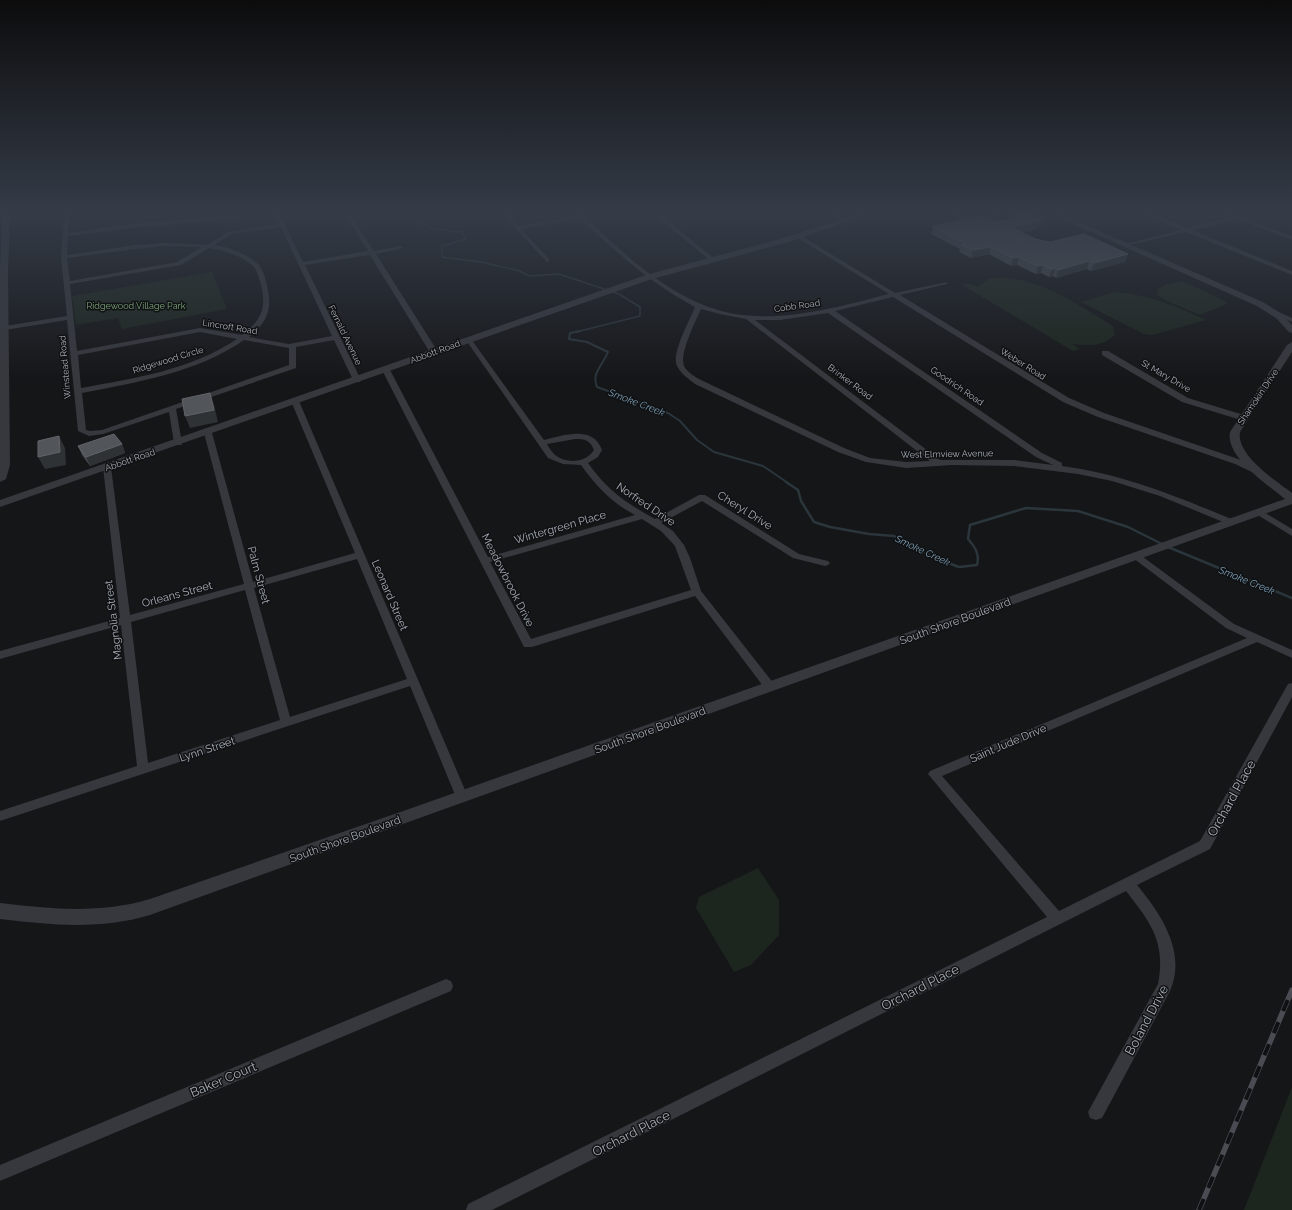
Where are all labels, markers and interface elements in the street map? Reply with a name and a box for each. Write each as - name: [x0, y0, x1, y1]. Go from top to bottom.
- street label: Cobb Road: [773, 298, 821, 314]
- park label: Ridgewood Village Park: [87, 301, 186, 311]
- street label: Fernald Avenue: [326, 303, 364, 367]
- street label: Lincroft Road: [202, 318, 259, 336]
- street label: Winstead Road: [57, 334, 73, 399]
- street label: Abbott Road: [409, 338, 462, 366]
- street label: Ridgewood Circle: [131, 344, 205, 376]
- street label: Weber Road: [998, 346, 1048, 382]
- street label: St Mary Drive: [1140, 358, 1193, 394]
- street label: Brinker Road: [826, 362, 874, 402]
- street label: Goodrich Road: [929, 365, 986, 408]
- street label: Shamokin Drive: [1236, 367, 1281, 427]
- water label: Smoke Creek: [606, 386, 667, 418]
- street label: Abbott Road: [104, 447, 157, 473]
- street label: West Elmview Avenue: [901, 448, 994, 460]
- street label: Norfred Drive: [614, 480, 678, 529]
- street label: Cheryl Drive: [715, 488, 775, 533]
- street label: Wintergreen Place: [513, 508, 608, 547]
- street label: Meadowbrook Drive: [478, 532, 537, 629]
- water label: Smoke Creek: [893, 532, 953, 568]
- street label: Palm Street: [245, 545, 273, 606]
- street label: Leonard Street: [369, 558, 410, 633]
- water label: Smoke Creek: [1216, 564, 1277, 597]
- street label: Magnolia Street: [102, 579, 125, 660]
- street label: Orleans Street: [140, 579, 214, 610]
- street label: South Shore Boulevard: [898, 595, 1013, 648]
- street label: South Shore Boulevard: [593, 704, 708, 757]
- street label: Saint Jude Drive: [968, 721, 1049, 765]
- street label: Lynn Street: [178, 734, 237, 765]
- street label: Orchard Place: [1204, 757, 1259, 839]
- street label: South Shore Boulevard: [288, 813, 403, 866]
- street label: Orchard Place: [879, 961, 962, 1013]
- street label: Boland Drive: [1122, 982, 1171, 1058]
- street label: Baker Court: [188, 1058, 259, 1100]
- street label: Orchard Place: [590, 1107, 673, 1159]

